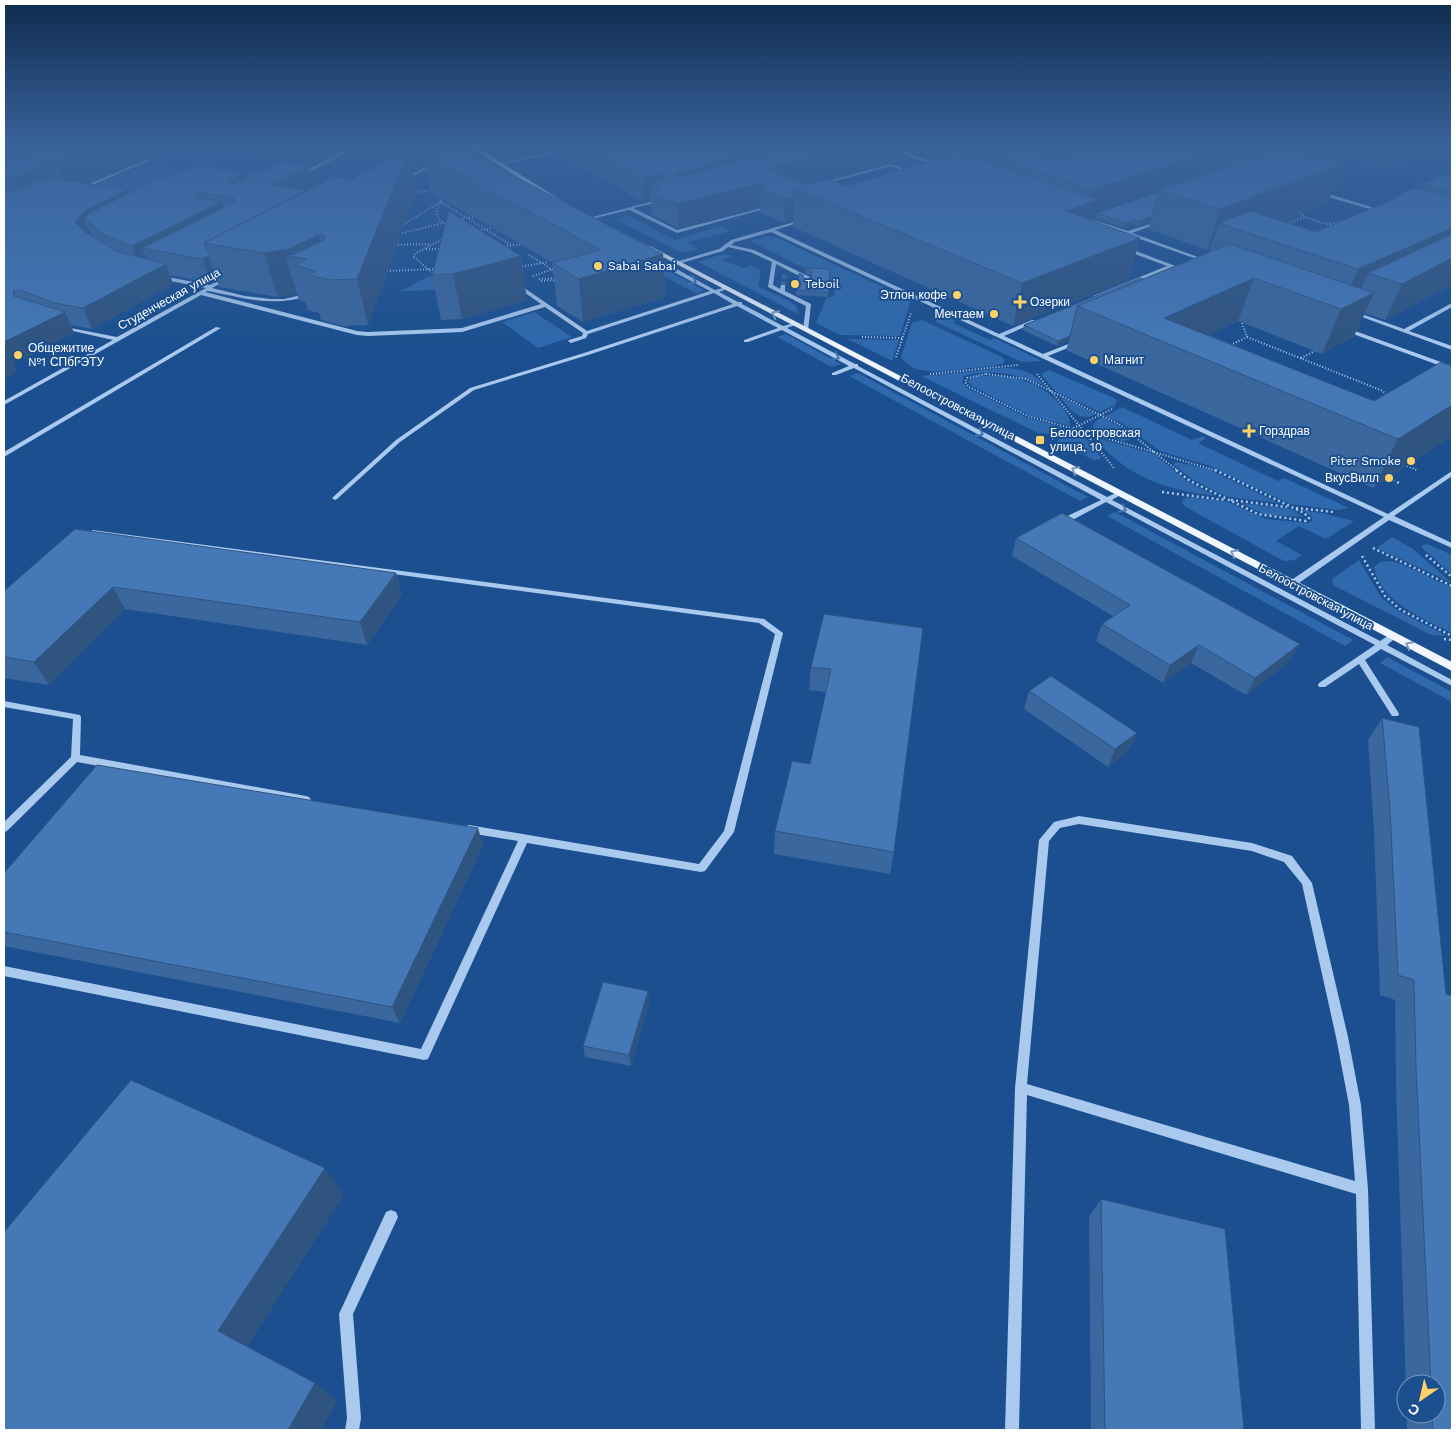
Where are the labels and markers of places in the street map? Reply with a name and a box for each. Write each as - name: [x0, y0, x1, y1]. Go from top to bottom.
- place label: Sabai Sabai: [608, 259, 676, 273]
- marker: Sabai Sabai: [592, 260, 604, 272]
- place label: Teboil: [805, 277, 840, 291]
- marker: Teboil: [789, 278, 801, 290]
- place label: Этлон кофе: [880, 288, 947, 302]
- marker: Этлон кофе: [951, 289, 963, 301]
- place label: Озерки: [1030, 295, 1070, 309]
- marker: Озерки: [1014, 296, 1026, 308]
- place label: Мечтаем: [934, 307, 984, 321]
- marker: Мечтаем: [988, 308, 1000, 320]
- place label: Общежитие №1 СПбГЭТУ: [28, 341, 105, 369]
- marker: Общежитие №1 СПбГЭТУ: [12, 349, 24, 361]
- place label: Магнит: [1104, 353, 1145, 367]
- marker: Магнит: [1088, 354, 1100, 366]
- place label: Горздрав: [1259, 424, 1310, 438]
- marker: Горздрав: [1243, 425, 1255, 437]
- place label: Белоостровская улица, 10: [1050, 426, 1140, 454]
- marker: Белоостровская улица, 10: [1034, 434, 1046, 446]
- place label: Piter Smoke: [1330, 454, 1401, 468]
- marker: Piter Smoke: [1405, 455, 1417, 467]
- place label: ВкусВилл: [1325, 471, 1379, 485]
- marker: ВкусВилл: [1383, 472, 1395, 484]

